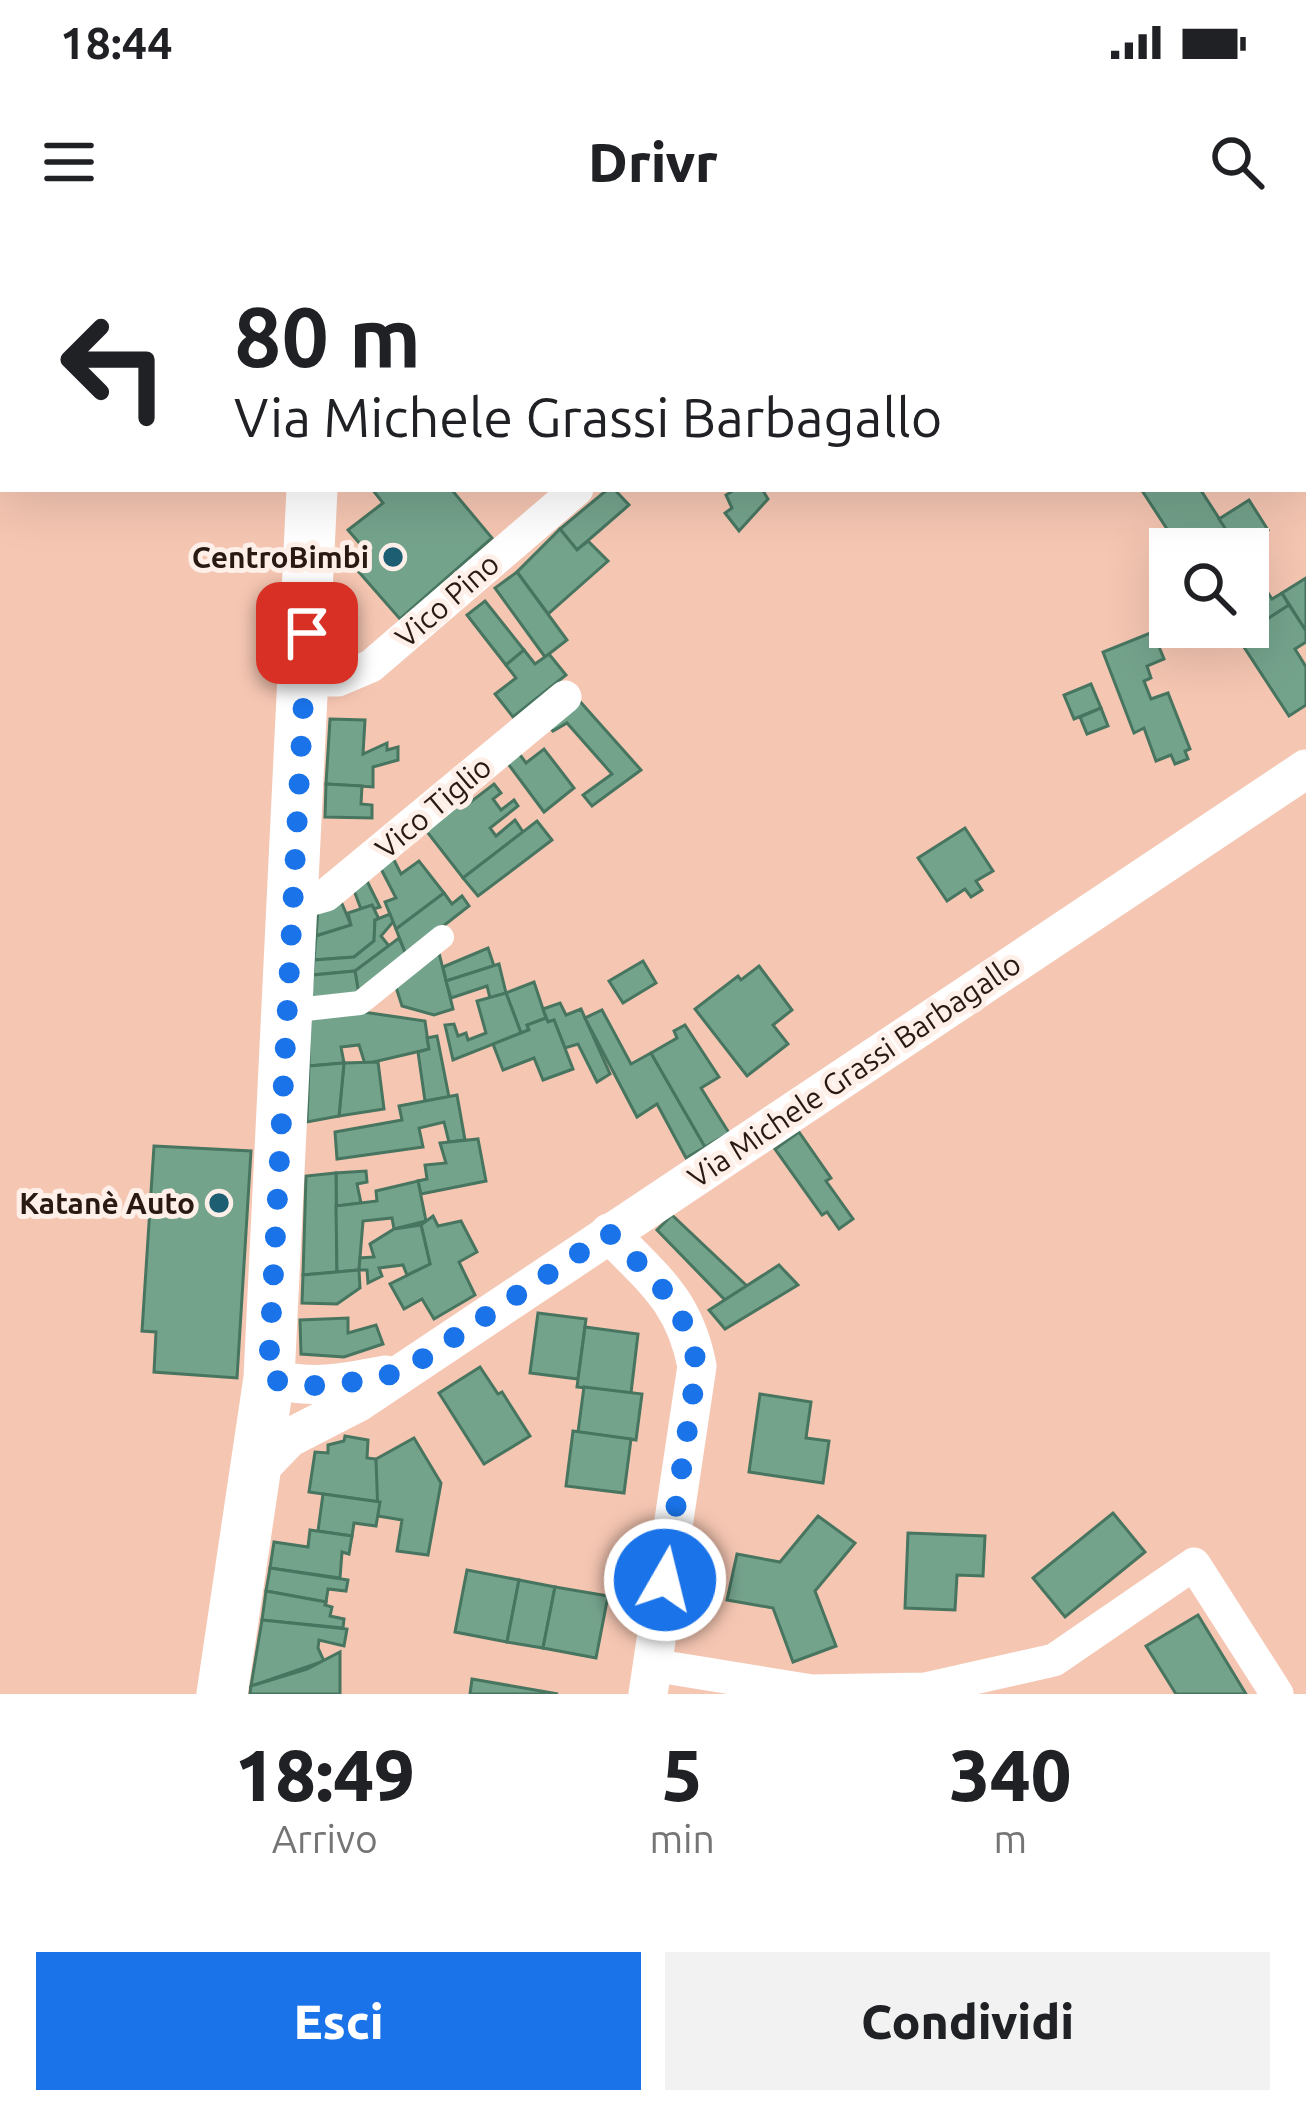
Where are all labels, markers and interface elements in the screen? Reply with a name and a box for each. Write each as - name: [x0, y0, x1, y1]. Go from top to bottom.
- text: 18:44: [60, 17, 173, 68]
- icon: menu: [36, 129, 102, 195]
- icon: search: [1204, 129, 1270, 195]
- text: Drivr: [588, 132, 718, 192]
- icon: left: [36, 288, 192, 444]
- text: 80 m: [234, 289, 421, 383]
- text: Via Michele Grassi Barbagallo: [234, 387, 942, 447]
- map controls: [1149, 528, 1269, 648]
- button: search: [1149, 528, 1269, 648]
- place label: CentroBimbi: [192, 540, 369, 574]
- marker: CentroBimbi: [380, 544, 406, 570]
- street label: Vico Pino: [388, 546, 506, 654]
- pin: [256, 582, 358, 684]
- icon: arrive: [274, 600, 340, 666]
- street label: Vico Tiglio: [368, 749, 498, 865]
- street label: Via Michele Grassi Barbagallo: [681, 946, 1027, 1194]
- place label: Katanè Auto: [19, 1186, 195, 1220]
- marker: Katanè Auto: [206, 1190, 232, 1216]
- position arrow: [602, 1517, 728, 1643]
- text: 18:49: [235, 1734, 415, 1815]
- text: 5: [662, 1734, 702, 1815]
- text: 340: [949, 1734, 1071, 1815]
- text: Arrivo: [272, 1817, 378, 1860]
- text: min: [649, 1817, 715, 1860]
- text: m: [994, 1817, 1027, 1860]
- button: Esci: [36, 1952, 641, 2090]
- button: Condividi: [665, 1952, 1270, 2090]

